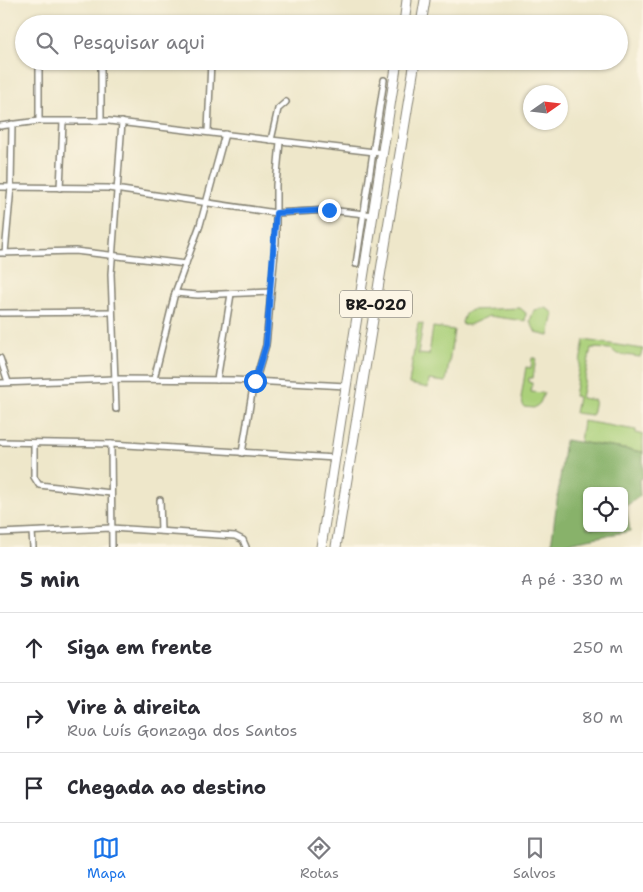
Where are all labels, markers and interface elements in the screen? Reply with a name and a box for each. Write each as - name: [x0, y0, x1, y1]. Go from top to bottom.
- search box: [15, 15, 628, 70]
- icon: search: [33, 29, 61, 57]
- text: Pesquisar aqui: [73, 30, 205, 55]
- north arrow: [523, 85, 568, 130]
- route end: [318, 199, 341, 222]
- road number: BR-020: [340, 290, 412, 318]
- route start: [244, 370, 267, 393]
- map controls: [583, 487, 628, 532]
- button: locate: [583, 487, 628, 532]
- text: 5 min: [20, 566, 80, 594]
- text: A pé · 330 m: [521, 569, 623, 590]
- icon: ahead: [20, 634, 48, 662]
- text: Siga em frente: [67, 635, 212, 660]
- text: 250 m: [572, 637, 623, 658]
- text: Vire à direita: [67, 695, 200, 720]
- icon: right: [20, 704, 48, 732]
- text: 80 m: [582, 707, 623, 728]
- text: Rua Luís Gonzaga dos Santos: [67, 720, 298, 741]
- icon: arrive: [20, 774, 48, 802]
- text: Chegada ao destino: [67, 775, 266, 800]
- tab: Mapa: [87, 834, 126, 882]
- tab: Rotas: [300, 834, 339, 882]
- tab: Salvos: [513, 834, 556, 882]

